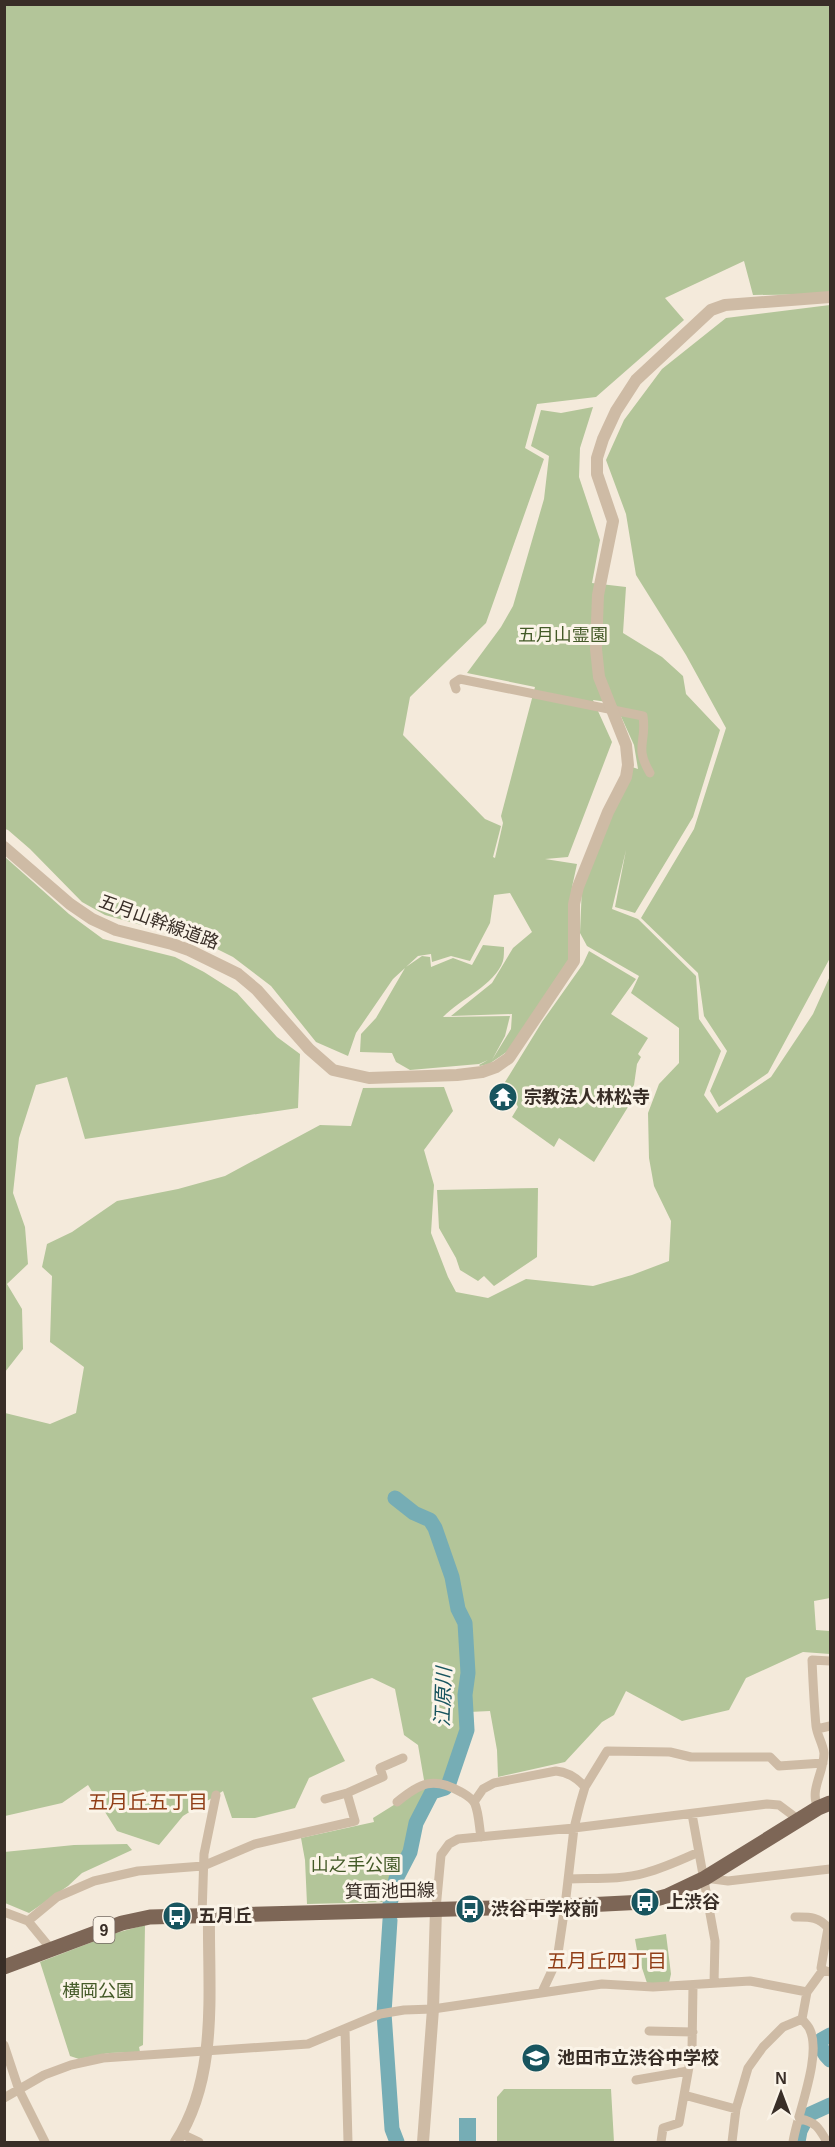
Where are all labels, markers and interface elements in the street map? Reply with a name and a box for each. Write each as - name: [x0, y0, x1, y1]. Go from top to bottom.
- park label: 五月山霊園: [518, 625, 608, 645]
- street label: 五月山幹線道路: [96, 891, 222, 953]
- temple icon: 宗教法人林松寺: [487, 1081, 519, 1113]
- place label: 宗教法人林松寺: [524, 1087, 650, 1107]
- water label: 江原川: [431, 1665, 455, 1727]
- district label: 五月丘五丁目: [88, 1791, 208, 1813]
- park label: 山之手公園: [311, 1855, 401, 1875]
- street label: 箕面池田線: [345, 1880, 435, 1902]
- bus stop icon: 上渋谷: [629, 1886, 661, 1918]
- place label: 上渋谷: [666, 1892, 720, 1912]
- bus stop icon: 渋谷中学校前: [454, 1893, 486, 1925]
- place label: 渋谷中学校前: [491, 1899, 599, 1919]
- bus stop icon: 五月丘: [161, 1900, 193, 1932]
- place label: 五月丘: [198, 1906, 252, 1926]
- road number: 9: [94, 1917, 114, 1943]
- district label: 五月丘四丁目: [547, 1950, 667, 1972]
- park label: 横岡公園: [62, 1981, 134, 2001]
- school or university icon: 池田市立渋谷中学校: [520, 2042, 552, 2074]
- place label: 池田市立渋谷中学校: [557, 2048, 719, 2068]
- north arrow: [751, 2063, 811, 2123]
- text: N: [775, 2070, 787, 2087]

